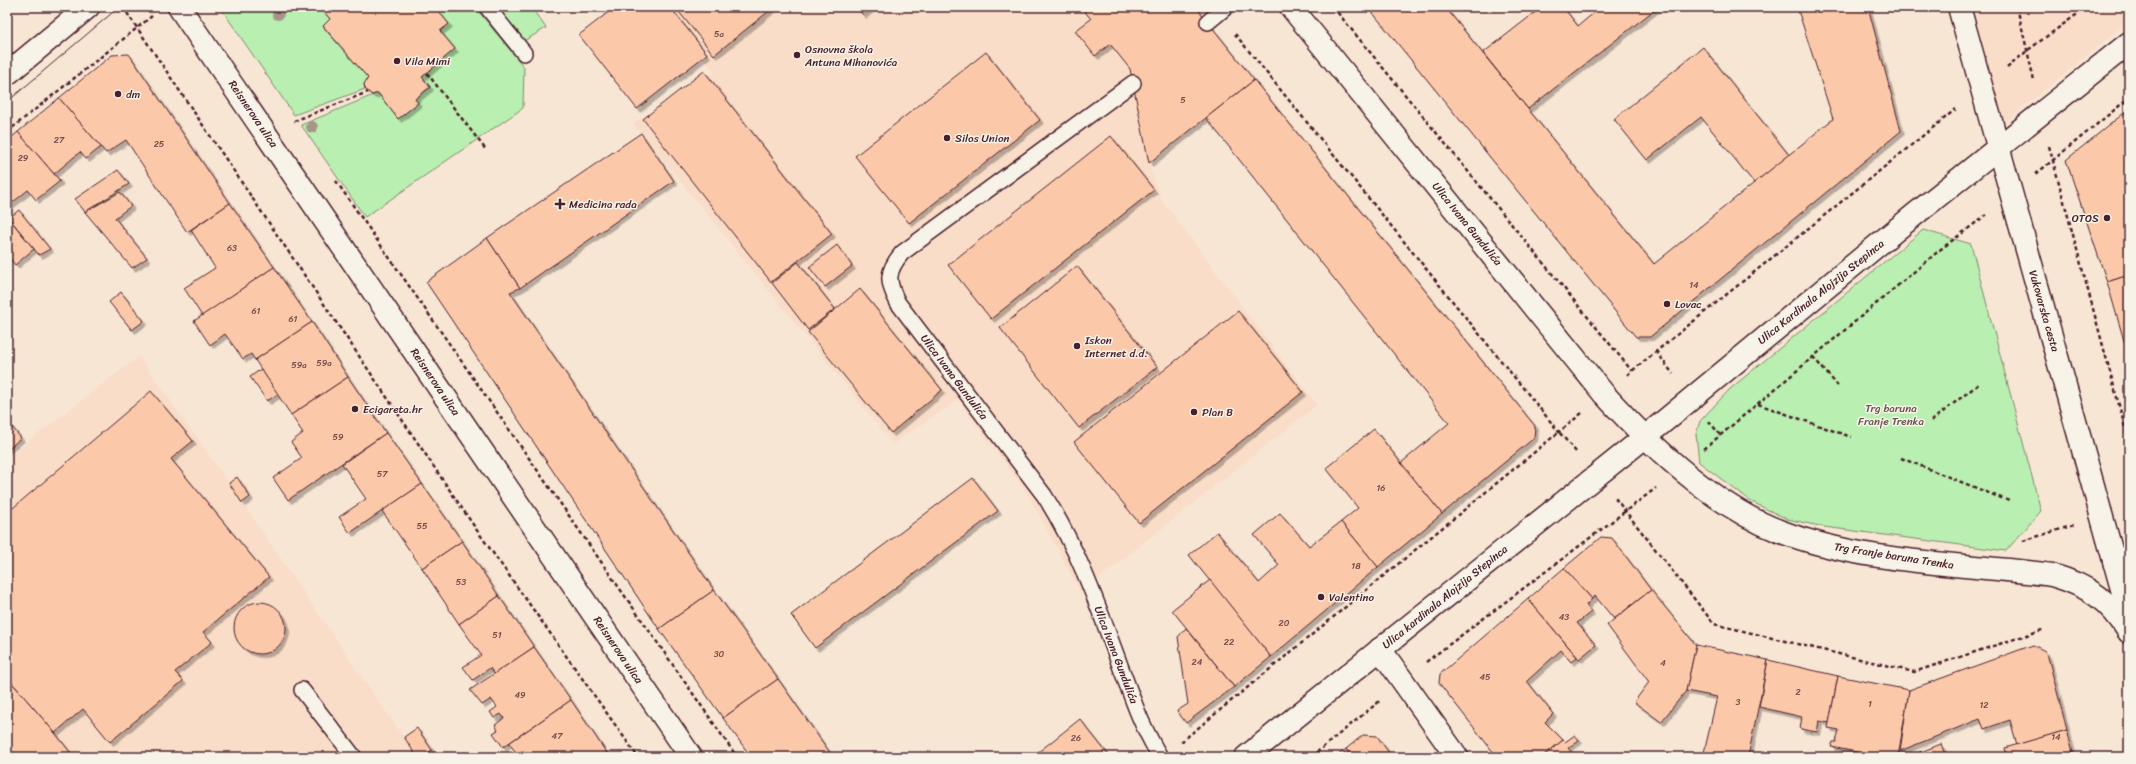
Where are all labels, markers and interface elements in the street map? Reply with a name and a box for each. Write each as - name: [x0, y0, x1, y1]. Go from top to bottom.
- house number: 5a: [714, 26, 724, 42]
- place label: Osnovna škola Antuna Mihanovića: [804, 40, 898, 72]
- marker: Osnovna škola Antuna Mihanovića: [792, 50, 802, 60]
- place label: Vila Mimi: [405, 52, 451, 71]
- marker: Vila Mimi: [392, 56, 402, 66]
- street label: Reisnerova ulica: [223, 76, 283, 152]
- place label: dm: [126, 85, 141, 104]
- marker: dm: [113, 89, 123, 99]
- house number: 5: [1180, 92, 1186, 108]
- place label: Silos Union: [955, 129, 1009, 148]
- house number: 27: [54, 132, 65, 148]
- marker: Silos Union: [942, 133, 952, 143]
- house number: 25: [154, 136, 165, 152]
- house number: 29: [18, 150, 29, 166]
- street label: Ulica Ivana Gundulića: [1427, 178, 1507, 270]
- place label: Medicina rada: [569, 195, 637, 214]
- marker: Medicina rada: [554, 198, 566, 210]
- place label: OTOS: [2072, 209, 2099, 228]
- marker: OTOS: [2102, 213, 2112, 223]
- street label: Ulica Kardinala Alojzija Stepinca: [1753, 234, 1889, 349]
- house number: 63: [227, 240, 237, 256]
- street label: Vukovarska cesta: [2023, 268, 2065, 355]
- house number: 14: [1689, 277, 1699, 293]
- place label: Lovac: [1675, 295, 1702, 314]
- marker: Lovac: [1662, 299, 1672, 309]
- house number: 61: [252, 303, 261, 319]
- house number: 61: [289, 311, 298, 327]
- street label: Ulica Ivana Gundulića: [915, 330, 993, 424]
- place label: Iskon Internet d.d.: [1084, 331, 1148, 363]
- marker: Iskon Internet d.d.: [1072, 341, 1082, 351]
- street label: Reisnerova ulica: [405, 344, 465, 420]
- house number: 59a: [316, 355, 332, 371]
- house number: 59a: [291, 357, 307, 373]
- park label: Trg baruna Franje Trenka: [1858, 399, 1924, 431]
- place label: Ecigareta.hr: [363, 400, 423, 419]
- place label: Plan B: [1202, 403, 1233, 422]
- marker: Ecigareta.hr: [350, 404, 360, 414]
- marker: Plan B: [1189, 407, 1199, 417]
- house number: 59: [332, 429, 344, 445]
- house number: 57: [377, 466, 388, 482]
- house number: 16: [1377, 480, 1385, 496]
- house number: 55: [417, 518, 428, 534]
- street label: Trg Franje baruna Trenka: [1833, 537, 1956, 575]
- street label: Ulica kardinala Alojzija Stepinca: [1378, 540, 1512, 654]
- house number: 18: [1351, 558, 1361, 574]
- house number: 53: [456, 574, 466, 590]
- place label: Valentino: [1329, 588, 1374, 607]
- marker: Valentino: [1316, 592, 1326, 602]
- street label: Ulica Ivana Gundulića: [1089, 603, 1144, 707]
- house number: 43: [1559, 609, 1569, 625]
- street label: Reisnerova ulica: [588, 612, 648, 688]
- house number: 20: [1279, 615, 1290, 631]
- house number: 51: [492, 627, 502, 643]
- house number: 22: [1224, 634, 1234, 650]
- house number: 30: [714, 646, 725, 662]
- house number: 24: [1192, 654, 1203, 670]
- house number: 4: [1660, 655, 1666, 671]
- house number: 45: [1479, 669, 1491, 685]
- house number: 2: [1795, 684, 1801, 700]
- house number: 49: [514, 687, 526, 703]
- house number: 3: [1736, 694, 1741, 710]
- house number: 1: [1868, 696, 1872, 712]
- house number: 12: [1979, 697, 1989, 713]
- house number: 47: [552, 728, 563, 744]
- house number: 14: [2051, 729, 2061, 745]
- house number: 26: [1071, 730, 1081, 746]

